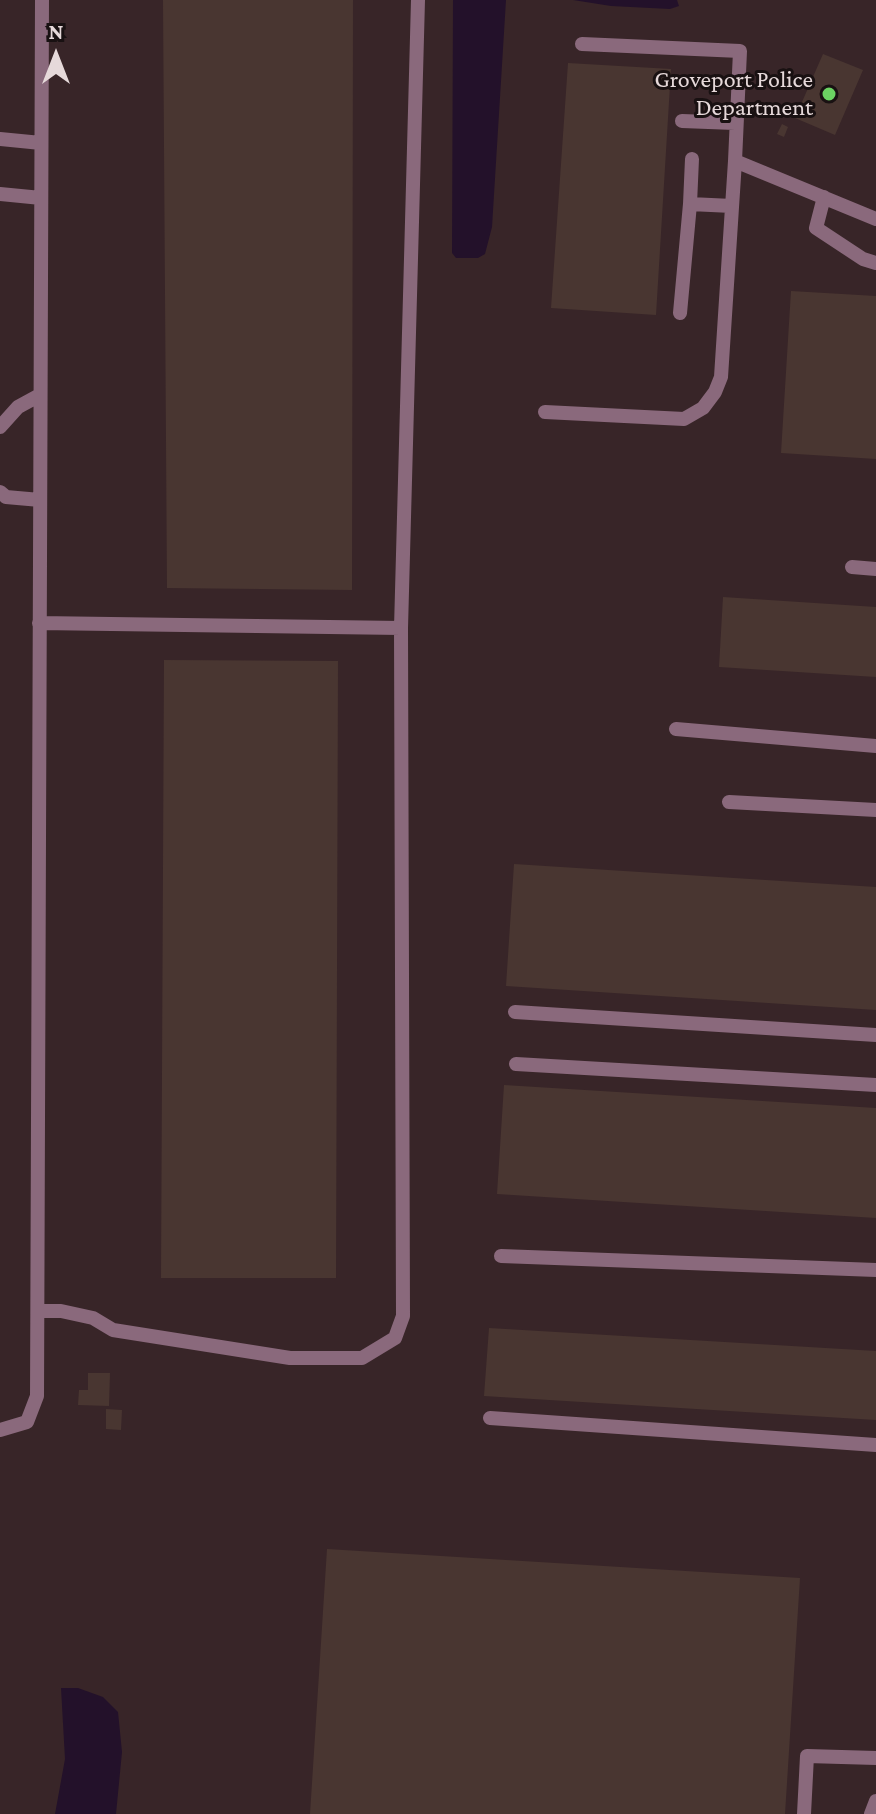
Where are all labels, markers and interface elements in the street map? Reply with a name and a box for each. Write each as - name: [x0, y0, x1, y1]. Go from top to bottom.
- north arrow: [16, 16, 96, 96]
- text: N: [49, 19, 64, 44]
- place label: Groveport Police Department: [655, 66, 813, 122]
- marker: Groveport Police Department: [820, 85, 838, 103]

